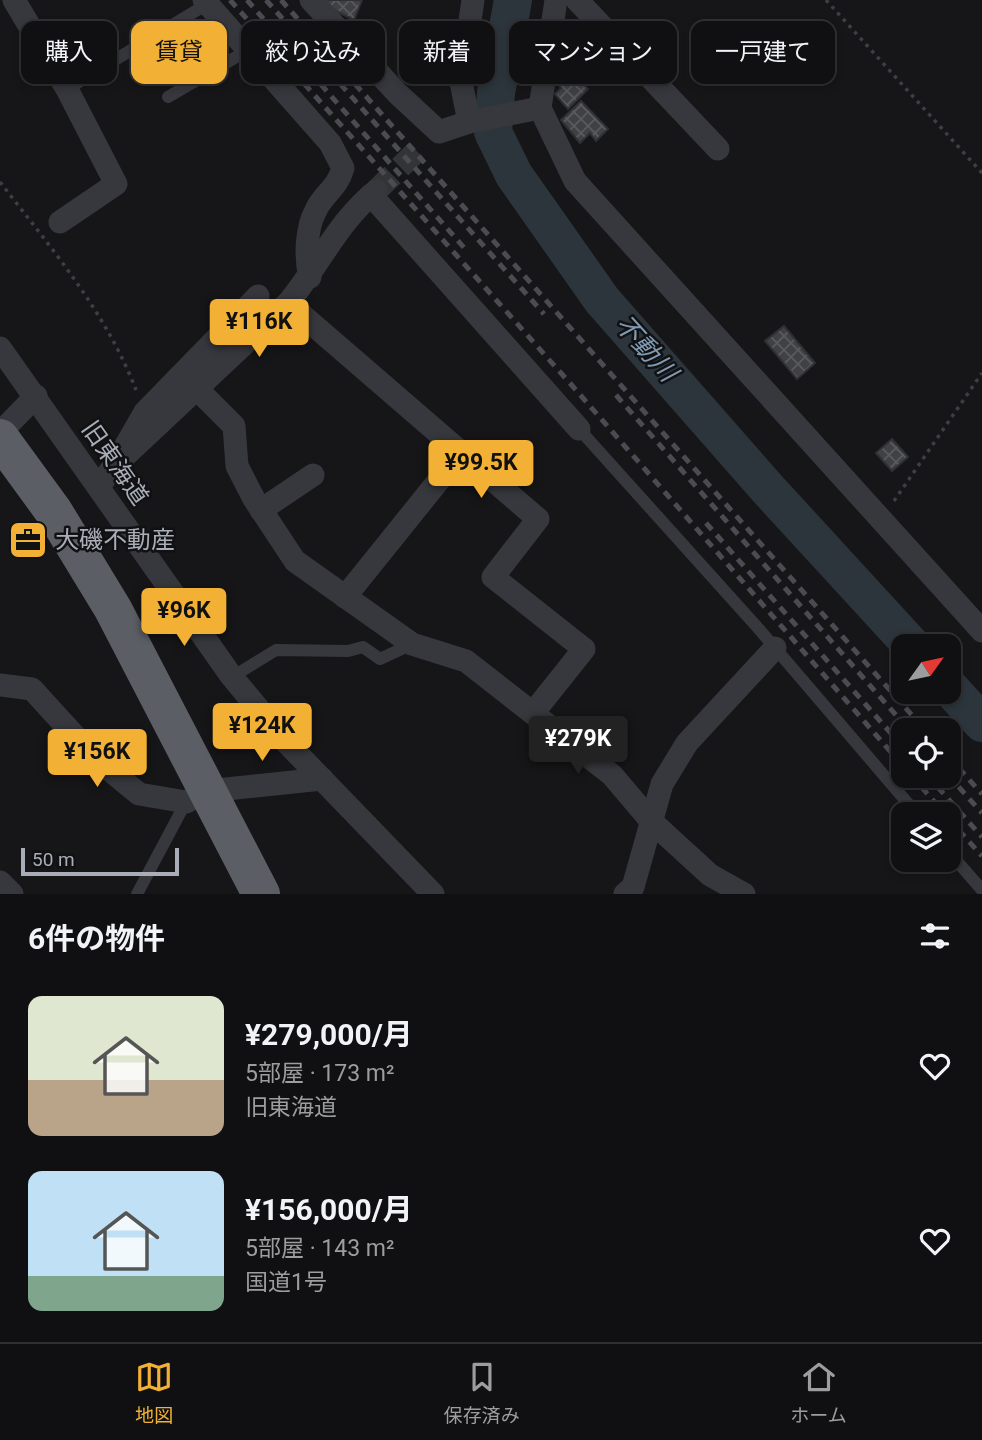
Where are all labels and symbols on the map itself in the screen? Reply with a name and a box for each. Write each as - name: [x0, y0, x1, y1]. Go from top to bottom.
- pin: ¥116K: [210, 300, 308, 359]
- water label: 不動川: [609, 309, 685, 389]
- street label: 旧東海道: [76, 416, 154, 510]
- pin: ¥99.5K: [424, 440, 538, 500]
- office icon: 大磯不動産: [7, 519, 49, 561]
- place label: 大磯不動産: [55, 526, 175, 554]
- pin: ¥96K: [143, 588, 225, 648]
- north arrow: [891, 634, 961, 704]
- pin: ¥124K: [213, 704, 311, 763]
- pin: ¥279K: [529, 716, 627, 776]
- pin: ¥156K: [48, 730, 146, 789]
- scale bar: [21, 845, 178, 877]

